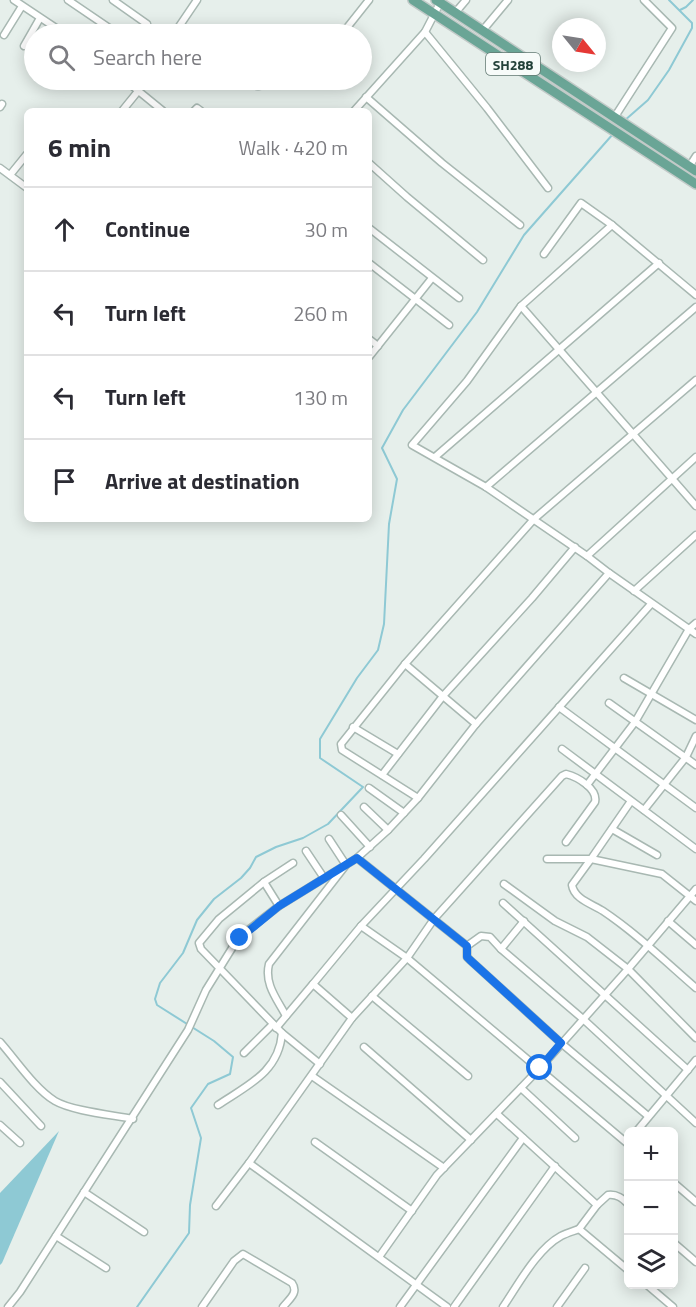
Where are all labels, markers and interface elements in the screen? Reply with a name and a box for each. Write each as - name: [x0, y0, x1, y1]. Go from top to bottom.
- north arrow: [552, 18, 606, 72]
- search box: [24, 24, 372, 90]
- text: Search here: [93, 40, 202, 74]
- icon: search: [45, 41, 78, 74]
- road number: SH288: [486, 53, 540, 75]
- text: 6 min: [48, 128, 111, 167]
- text: Walk · 420 m: [239, 132, 348, 163]
- text: Continue: [105, 212, 190, 246]
- icon: ahead: [48, 213, 81, 246]
- text: 30 m: [304, 214, 348, 245]
- text: Turn left: [105, 296, 186, 330]
- icon: left: [48, 297, 81, 330]
- text: 260 m: [293, 298, 348, 329]
- text: Turn left: [105, 380, 186, 414]
- icon: left: [48, 381, 81, 414]
- text: 130 m: [293, 382, 348, 413]
- text: Arrive at destination: [105, 464, 300, 498]
- icon: arrive: [48, 465, 81, 498]
- route end: [226, 924, 252, 950]
- route start: [526, 1054, 552, 1080]
- map controls: [624, 1127, 678, 1289]
- button: +: [624, 1127, 678, 1181]
- button: −: [624, 1181, 678, 1235]
- button: layers: [624, 1235, 678, 1289]

